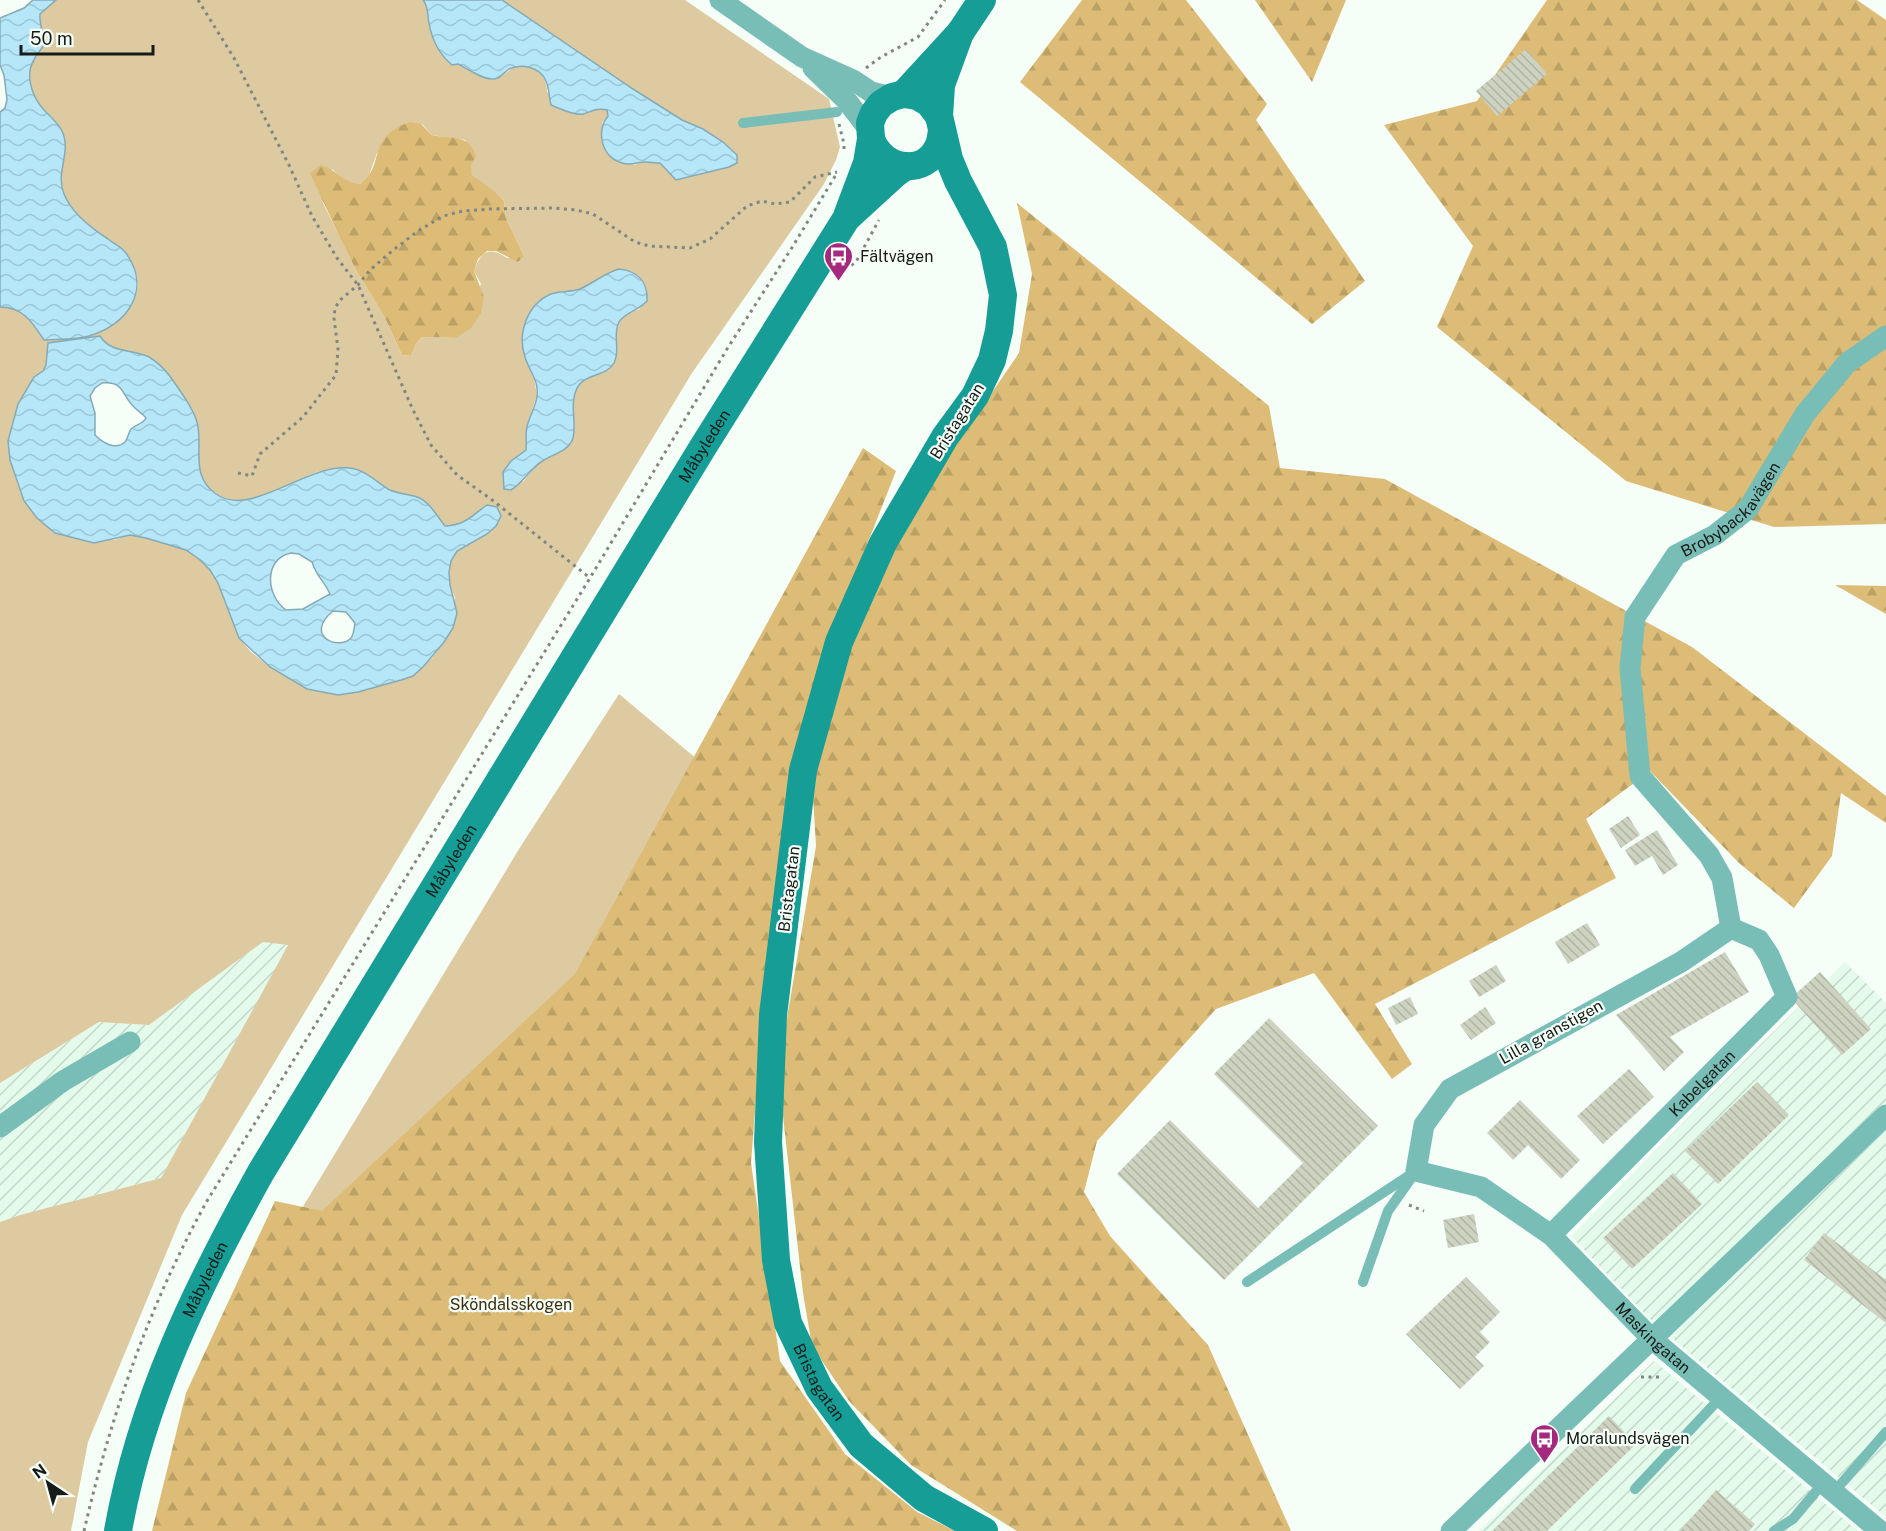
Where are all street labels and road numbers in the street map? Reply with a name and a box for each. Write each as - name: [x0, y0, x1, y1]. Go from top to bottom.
- street label: Bristagatan: [926, 379, 988, 463]
- street label: Måbyleden: [674, 406, 734, 486]
- street label: Brobybackavägen: [1677, 458, 1784, 561]
- street label: Måbyleden: [421, 820, 480, 901]
- street label: Bristagatan: [774, 845, 804, 933]
- street label: Lilla granstigen: [1496, 996, 1606, 1068]
- street label: Kabelgatan: [1665, 1046, 1739, 1120]
- street label: Måbyleden: [178, 1238, 231, 1321]
- street label: Maskingatan: [1612, 1298, 1695, 1377]
- street label: Bristagatan: [790, 1340, 849, 1424]

